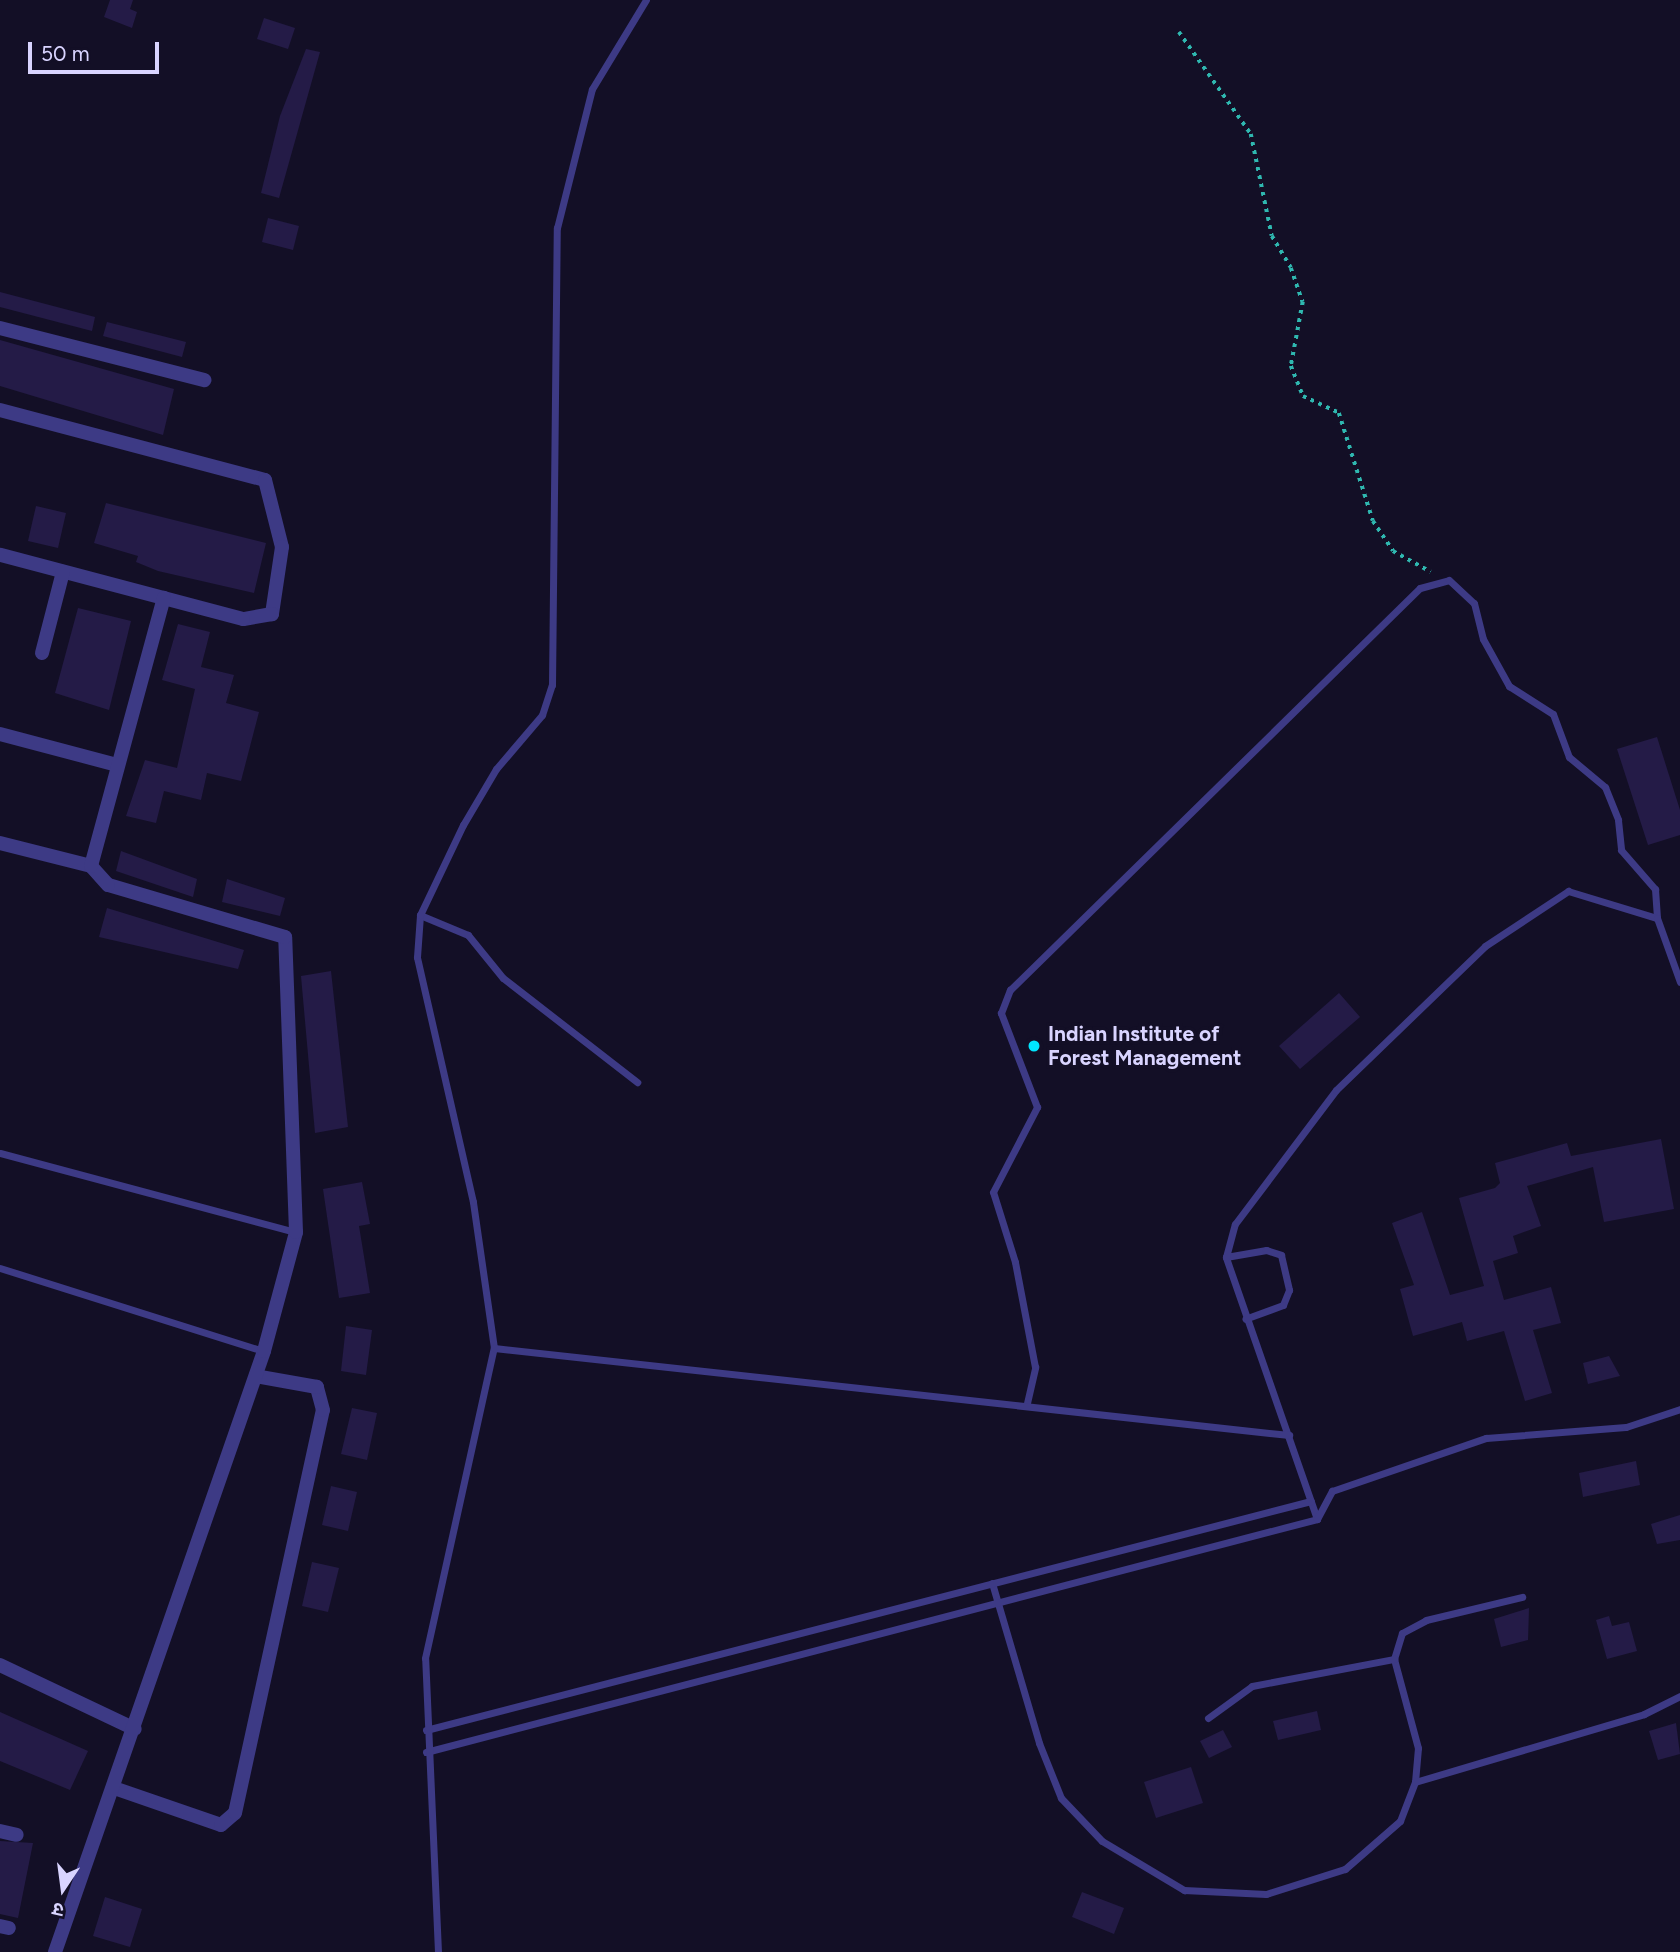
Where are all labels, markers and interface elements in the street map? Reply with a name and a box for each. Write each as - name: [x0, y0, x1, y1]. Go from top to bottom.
- scale bar: [32, 28, 163, 72]
- text: 50 m: [41, 41, 90, 66]
- place label: Indian Institute of Forest Management: [1048, 1021, 1241, 1071]
- marker: Indian Institute of Forest Management: [1026, 1038, 1042, 1054]
- north arrow: [28, 1854, 98, 1924]
- text: उ: [50, 1897, 66, 1922]

